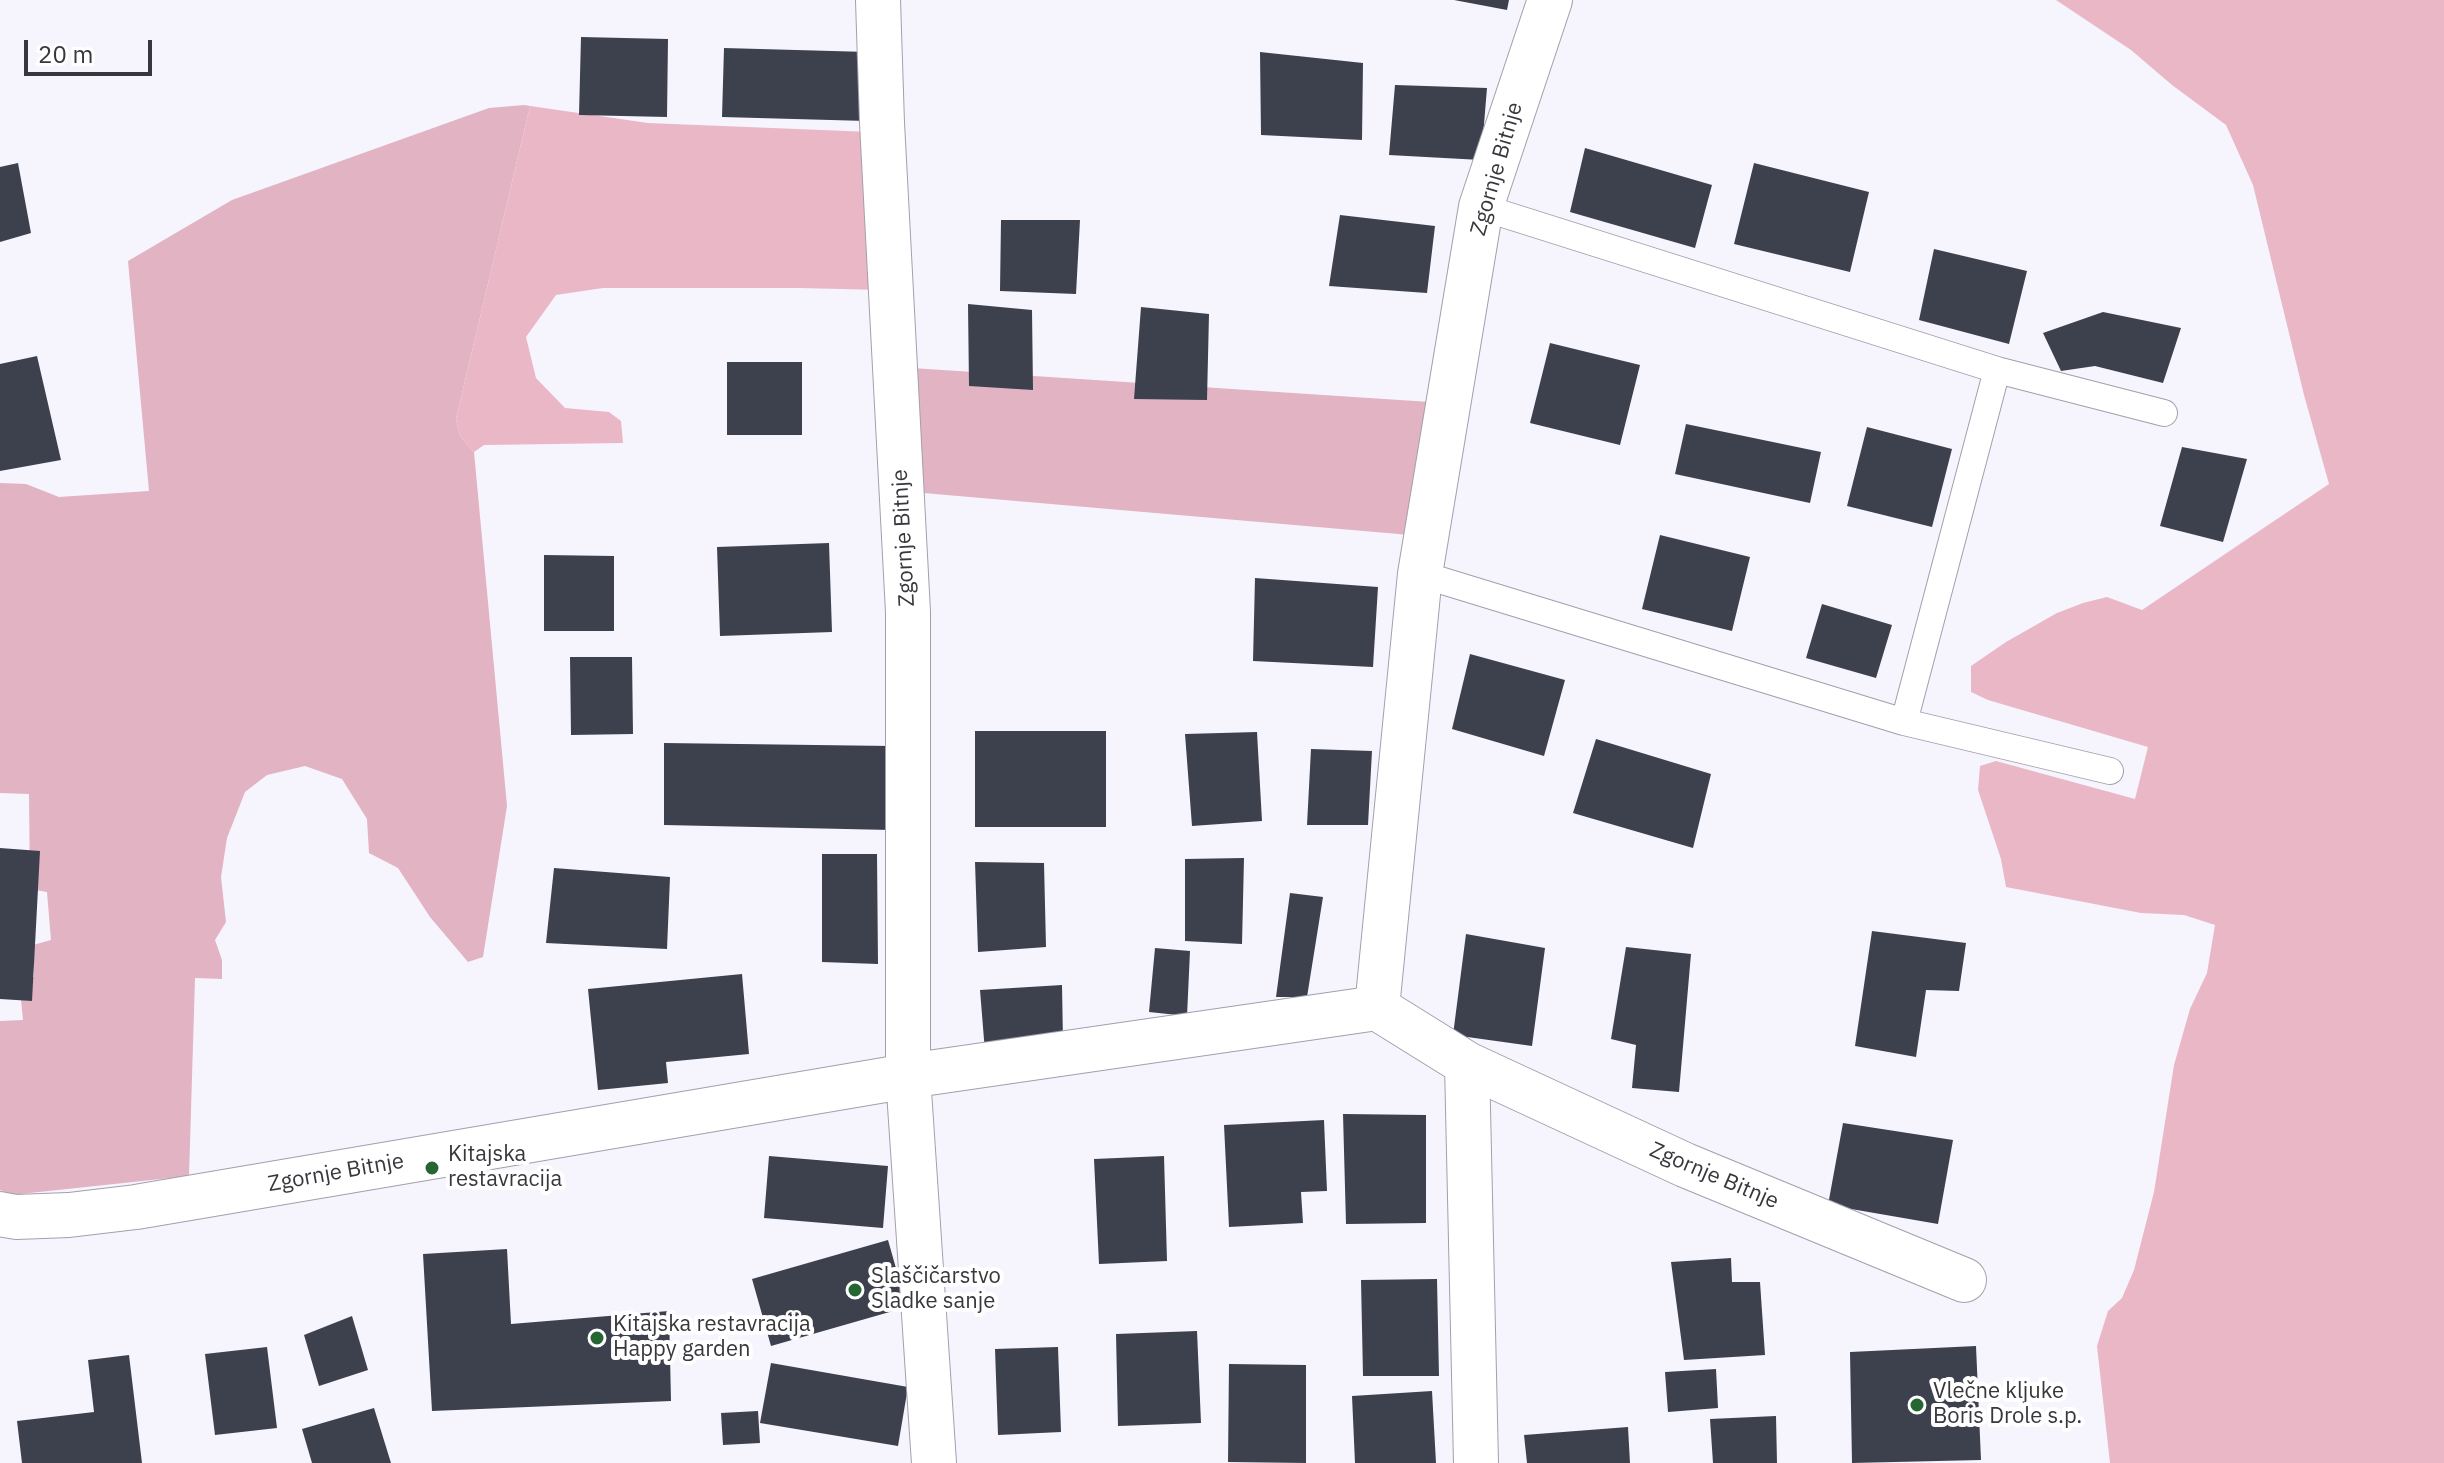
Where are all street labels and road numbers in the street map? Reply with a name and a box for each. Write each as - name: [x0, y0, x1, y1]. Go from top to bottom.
- street label: Zgornje Bitnje: [1465, 99, 1529, 239]
- street label: Zgornje Bitnje: [887, 469, 921, 607]
- street label: Zgornje Bitnje: [1646, 1137, 1782, 1215]
- street label: Zgornje Bitnje: [266, 1148, 406, 1198]

